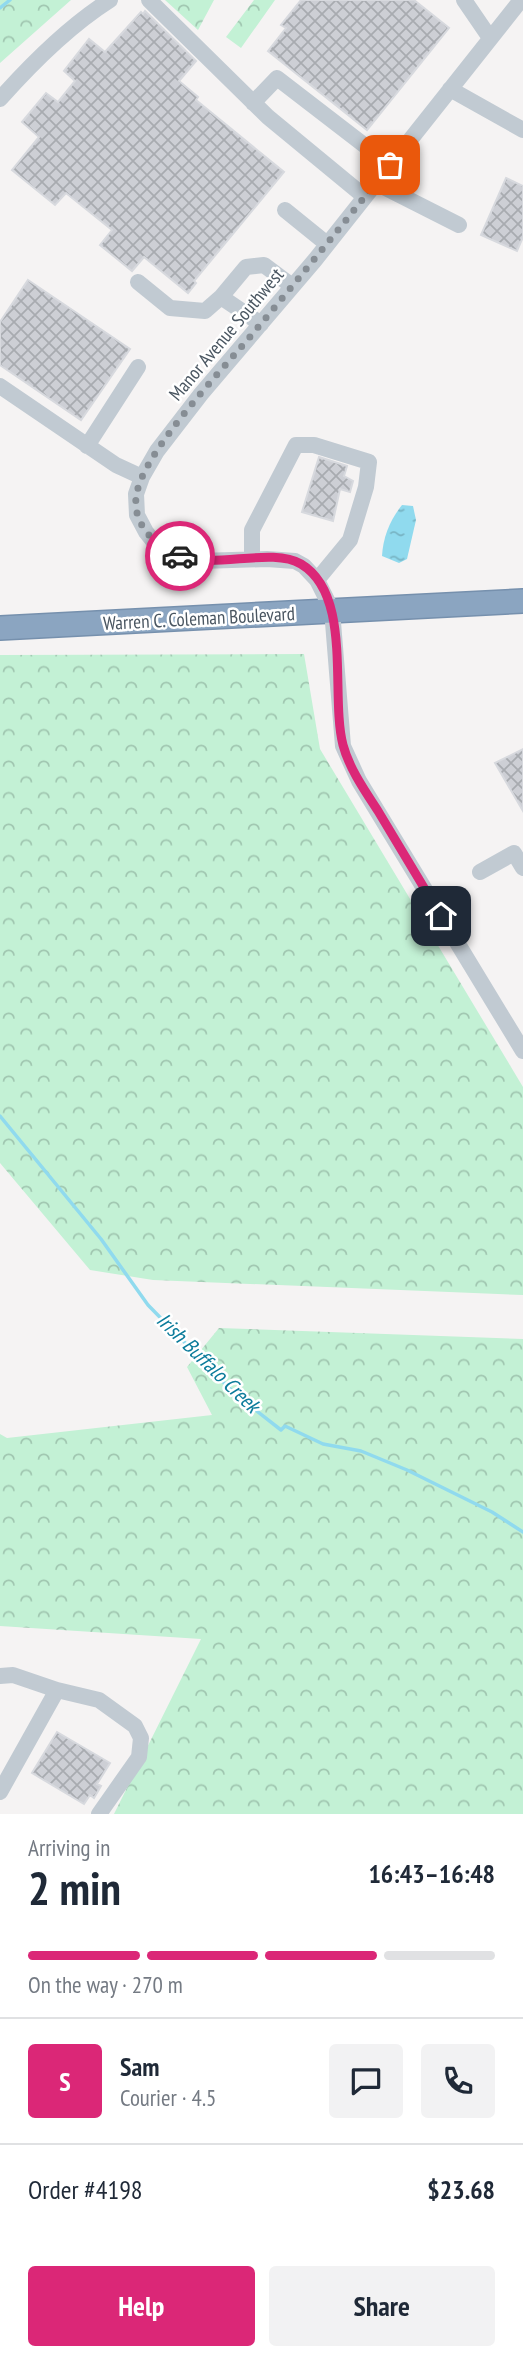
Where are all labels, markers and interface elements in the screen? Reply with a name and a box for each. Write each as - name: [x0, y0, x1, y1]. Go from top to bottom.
- pin: [360, 135, 420, 195]
- icon: bag: [371, 146, 409, 184]
- street label: Manor Avenue Southwest: [164, 262, 289, 405]
- courier: [145, 521, 215, 591]
- icon: car: [161, 537, 199, 575]
- street label: Warren C. Coleman Boulevard: [103, 601, 295, 635]
- pin: [411, 886, 471, 946]
- icon: home: [422, 897, 460, 935]
- water label: Irish Buffalo Creek: [151, 1307, 268, 1421]
- text: Arriving in: [28, 1833, 110, 1862]
- text: 16:43–16:48: [368, 1857, 495, 1890]
- text: 2 min: [28, 1858, 121, 1918]
- text: On the way · 270 m: [28, 1970, 183, 1999]
- button: chat: [329, 2044, 403, 2118]
- button: phone: [421, 2044, 495, 2118]
- text: Sam: [120, 2050, 159, 2083]
- text: S: [59, 2065, 71, 2098]
- text: Courier · 4.5: [120, 2083, 216, 2112]
- text: Order #4198: [28, 2173, 143, 2206]
- text: $23.68: [427, 2173, 495, 2206]
- button: Help: [28, 2266, 255, 2346]
- button: Share: [269, 2266, 495, 2346]

